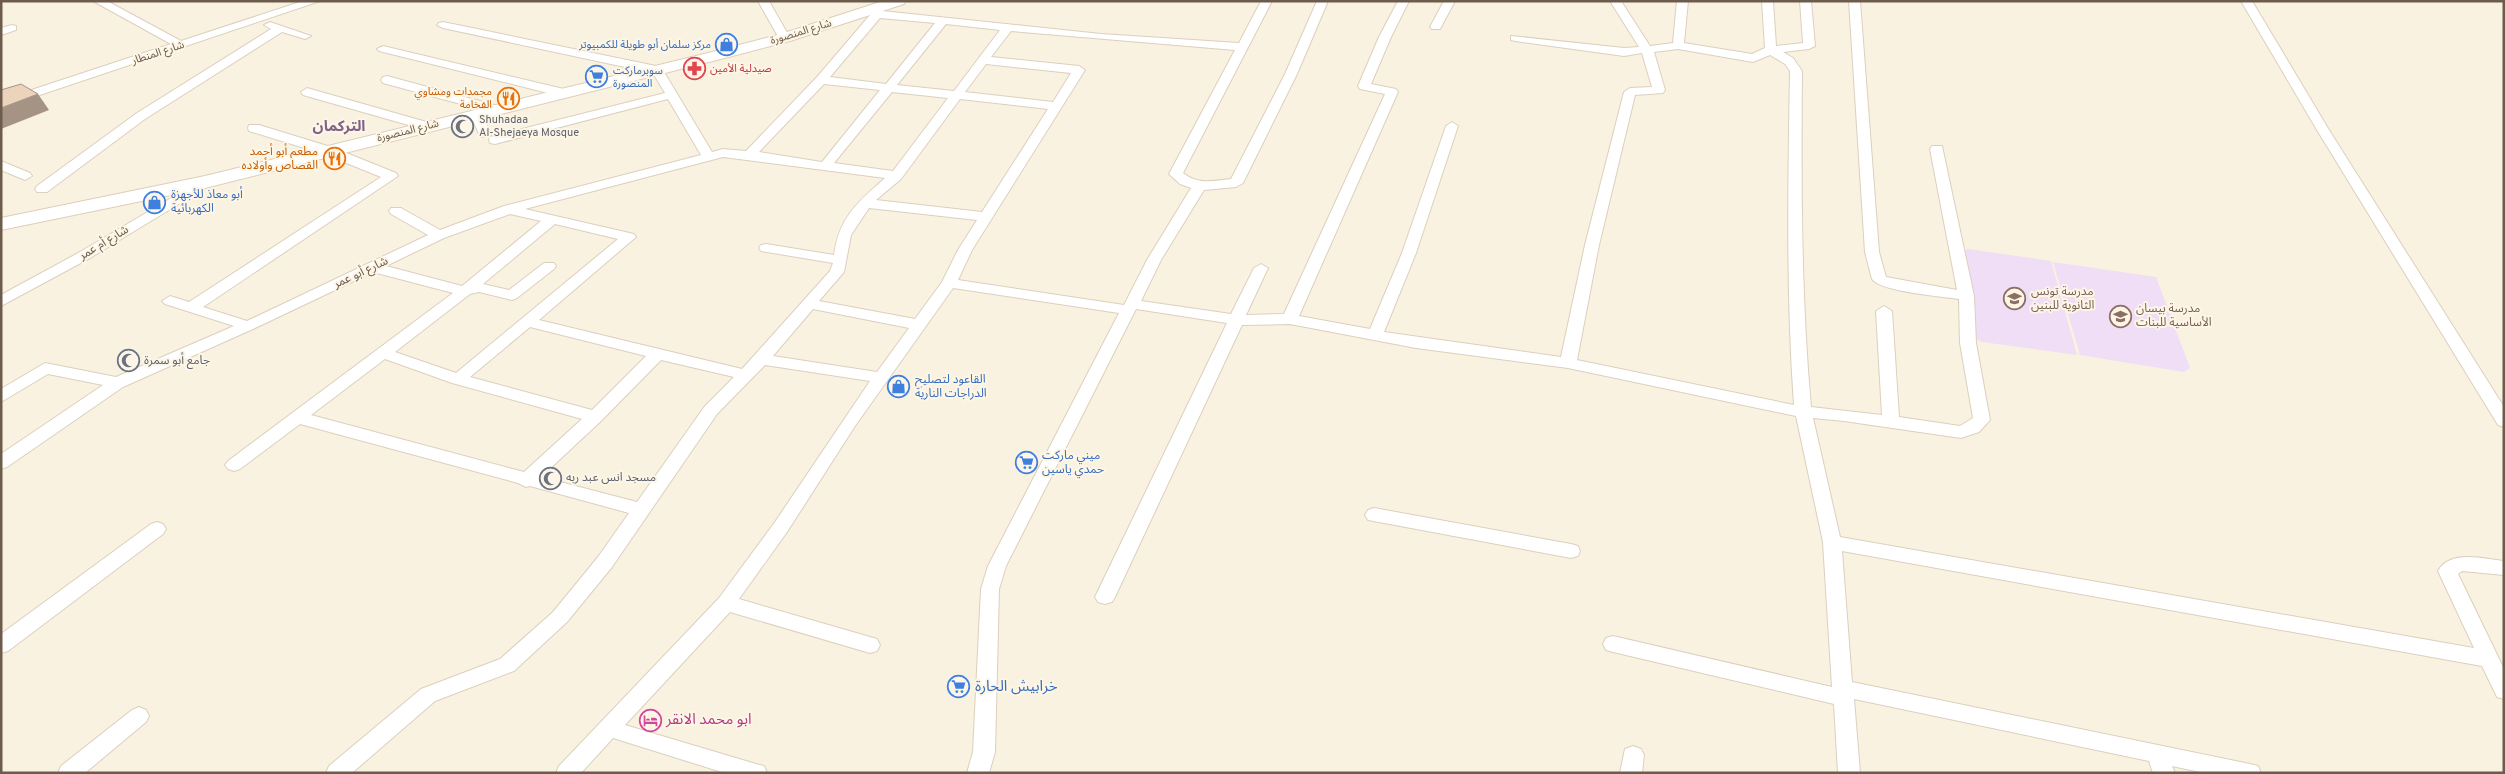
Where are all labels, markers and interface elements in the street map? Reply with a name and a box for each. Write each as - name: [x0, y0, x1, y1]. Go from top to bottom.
- street label: شارع المنصورة: [769, 16, 834, 48]
- shop icon: مركز سلمان أبو طويلة للكمبيوتر: [715, 33, 739, 57]
- street label: شارع المنطار: [129, 38, 187, 68]
- place label: مركز سلمان أبو طويلة للكمبيوتر: [578, 38, 711, 52]
- pharmacy icon: صيدلية الأمين: [682, 57, 706, 81]
- place label: صيدلية الأمين: [710, 62, 772, 76]
- place label: سوبرماركت المنصورة: [613, 64, 663, 91]
- supermarket icon: سوبرماركت المنصورة: [585, 65, 609, 89]
- place label: مجمدات ومشاوي الفخامة: [414, 85, 492, 112]
- restaurant icon: مجمدات ومشاوي الفخامة: [496, 86, 520, 110]
- place label: Shuhadaa Al-Shejaeya Mosque: [479, 113, 579, 140]
- mosque icon: Shuhadaa Al-Shejaeya Mosque: [451, 114, 475, 138]
- street label: شارع المنصورة: [376, 116, 441, 145]
- district label: التركمان: [313, 118, 365, 137]
- place label: مطعم أبو أحمد القصاص وأولاده: [242, 143, 318, 174]
- restaurant icon: مطعم أبو أحمد القصاص وأولاده: [322, 147, 346, 171]
- place label: أبو معاذ للأجهزة الكهربائية: [171, 186, 243, 217]
- shop icon: أبو معاذ للأجهزة الكهربائية: [143, 190, 167, 214]
- street label: شارع أم عمر: [75, 221, 132, 265]
- street label: شارع أبو عمر: [330, 253, 391, 293]
- place label: مدرسة تونس الثانوية للبنين: [2031, 284, 2094, 314]
- school or university icon: مدرسة تونس الثانوية للبنين: [2003, 287, 2027, 311]
- place label: مدرسة بيسان الأساسية للبنات: [2136, 301, 2212, 331]
- school or university icon: مدرسة بيسان الأساسية للبنات: [2108, 304, 2132, 328]
- mosque icon: جامع أبو سمرة: [116, 349, 140, 373]
- place label: جامع أبو سمرة: [144, 352, 210, 369]
- place label: القاعود لتصليح الدراجات النارية: [915, 372, 987, 402]
- shop icon: القاعود لتصليح الدراجات النارية: [887, 375, 911, 399]
- place label: ميني ماركت حمدي ياسين: [1042, 448, 1104, 479]
- supermarket icon: ميني ماركت حمدي ياسين: [1014, 451, 1038, 475]
- mosque icon: مسجد انس عبد ربه: [538, 466, 562, 490]
- place label: مسجد انس عبد ربه: [566, 470, 656, 486]
- supermarket icon: خرابيش الحارة: [947, 675, 971, 699]
- place label: خرابيش الحارة: [975, 678, 1058, 697]
- hotel icon: ابو محمد الانقر: [638, 708, 662, 732]
- place label: ابو محمد الانقر: [665, 711, 752, 730]

